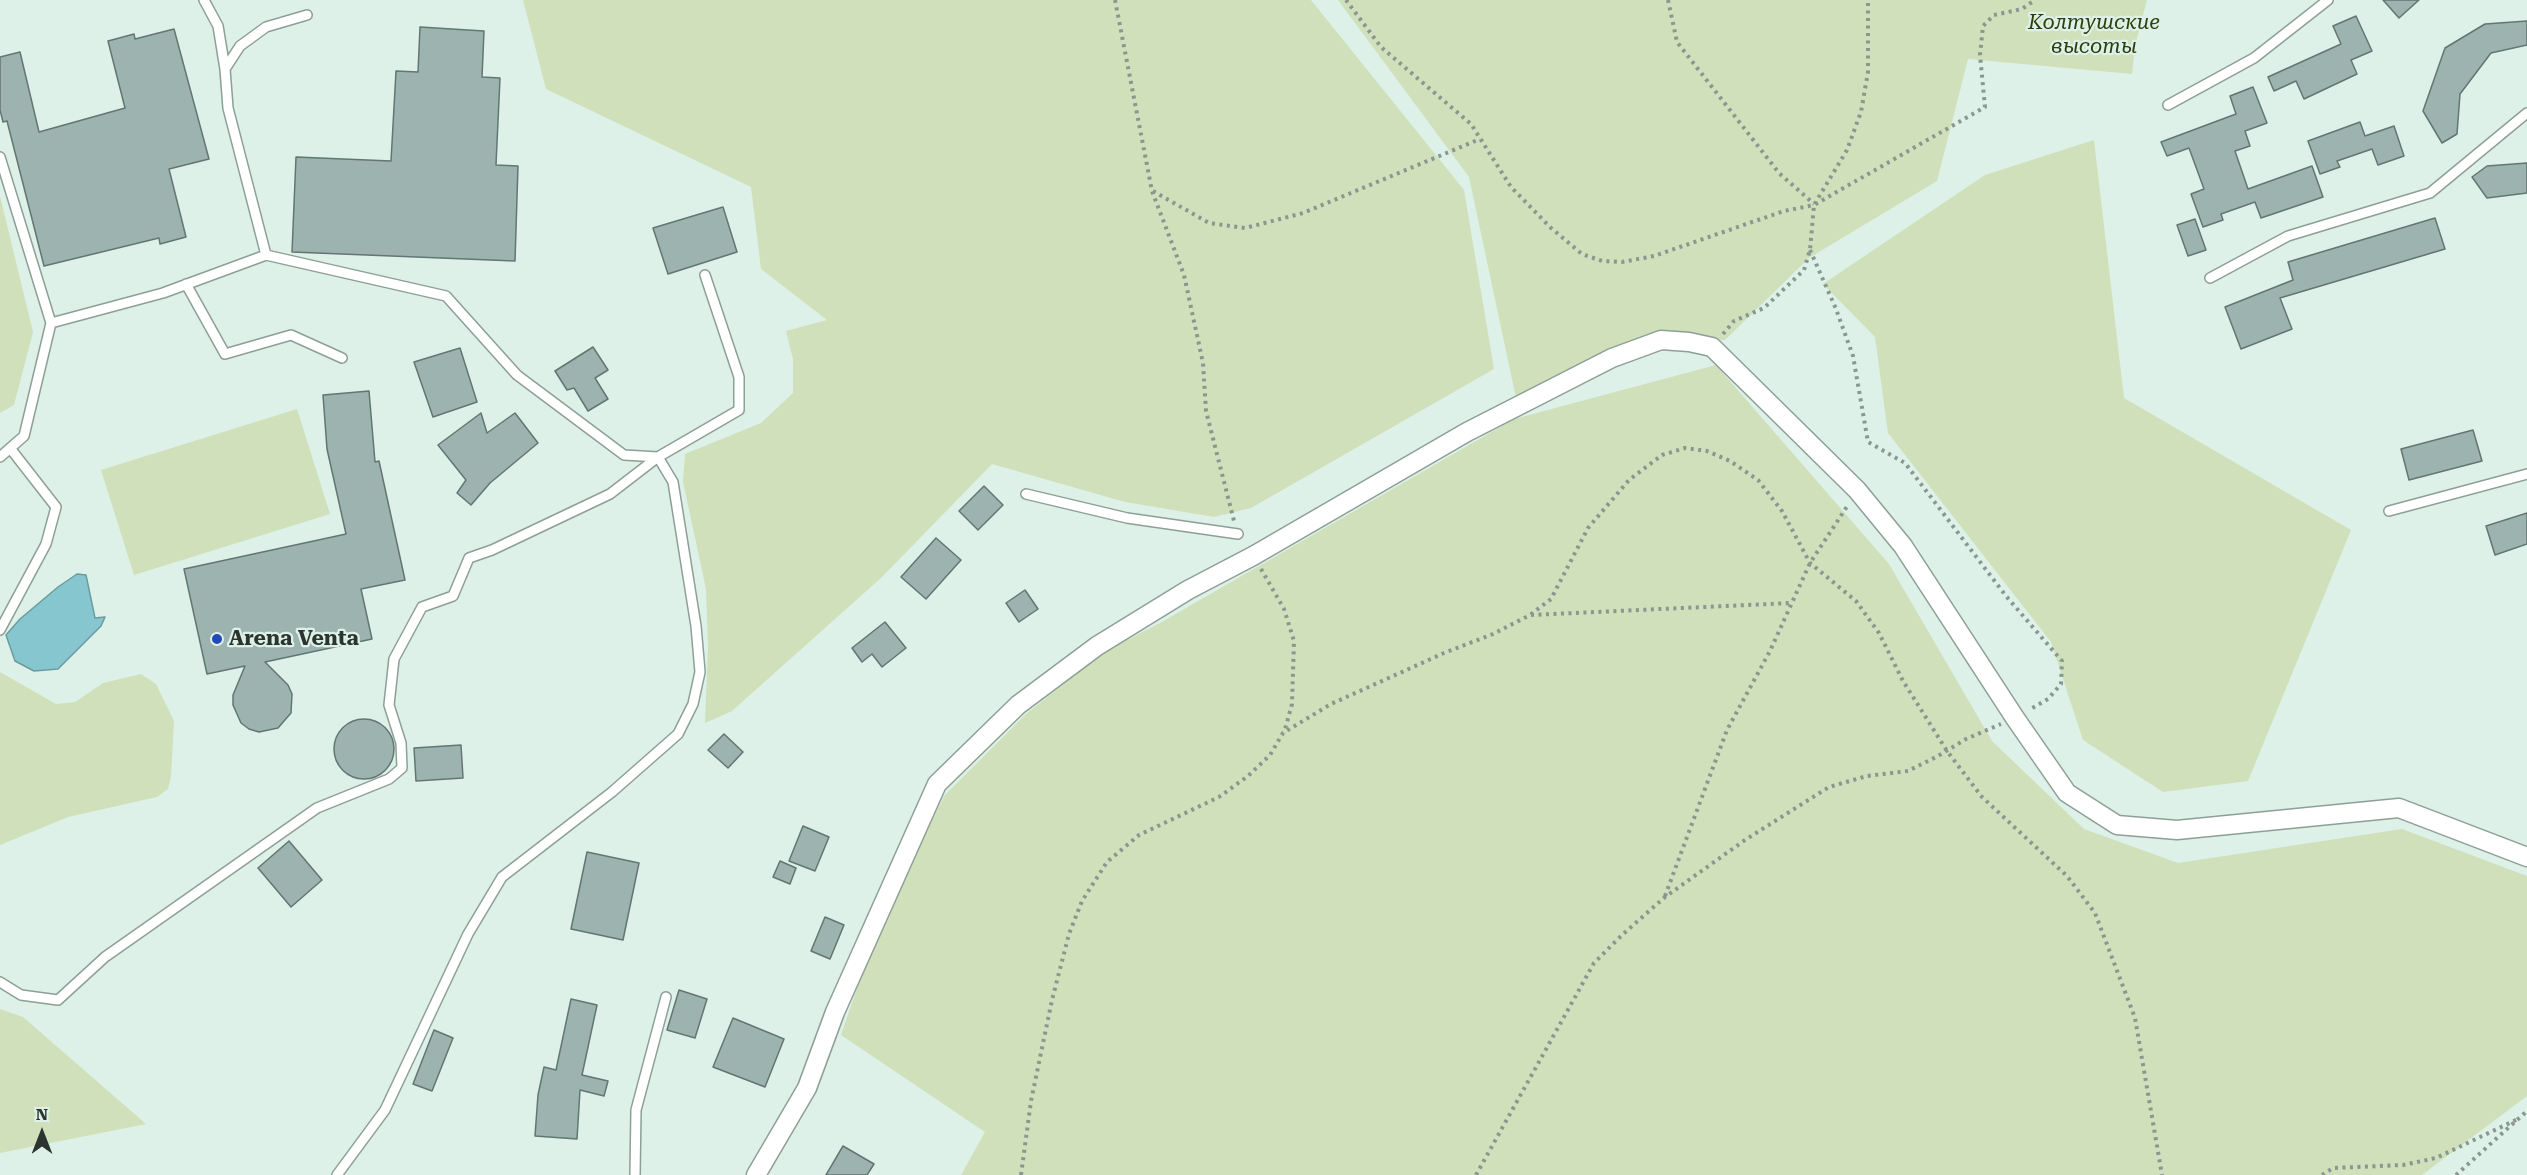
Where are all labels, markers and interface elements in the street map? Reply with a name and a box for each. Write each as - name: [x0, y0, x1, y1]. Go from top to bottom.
- park label: Колтушские высоты: [2028, 10, 2160, 60]
- place label: Arena Venta: [229, 626, 359, 652]
- marker: Arena Venta: [210, 632, 224, 646]
- north arrow: [12, 1103, 72, 1163]
- text: N: [36, 1105, 48, 1124]

